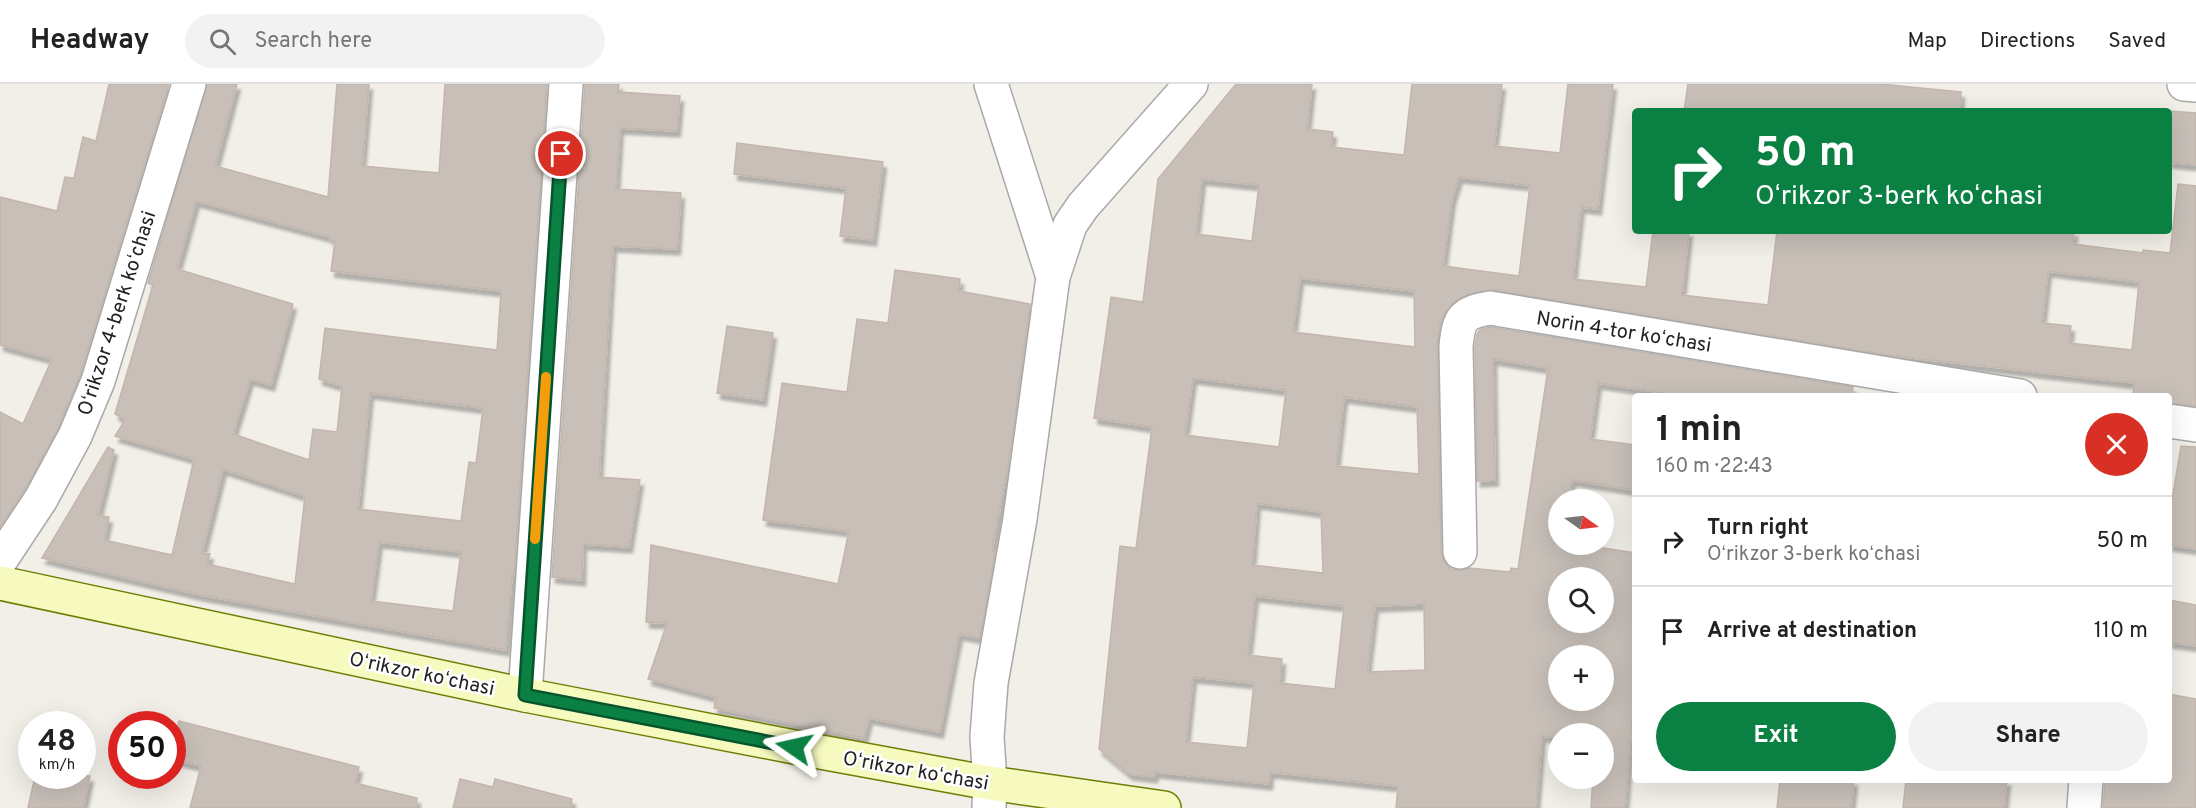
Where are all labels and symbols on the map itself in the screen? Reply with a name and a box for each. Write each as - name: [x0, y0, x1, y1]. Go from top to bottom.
- pin: [535, 128, 586, 179]
- street label: Oʻrikzor 4-berk koʻchasi: [73, 208, 163, 419]
- street label: Norin 4-tor koʻchasi: [1534, 306, 1713, 360]
- north arrow: [1548, 489, 1614, 555]
- street label: Oʻrikzor koʻchasi: [347, 647, 497, 703]
- speed limit sign: 50: [108, 711, 186, 789]
- position arrow: [762, 715, 826, 779]
- street label: Oʻrikzor koʻchasi: [841, 746, 991, 798]

